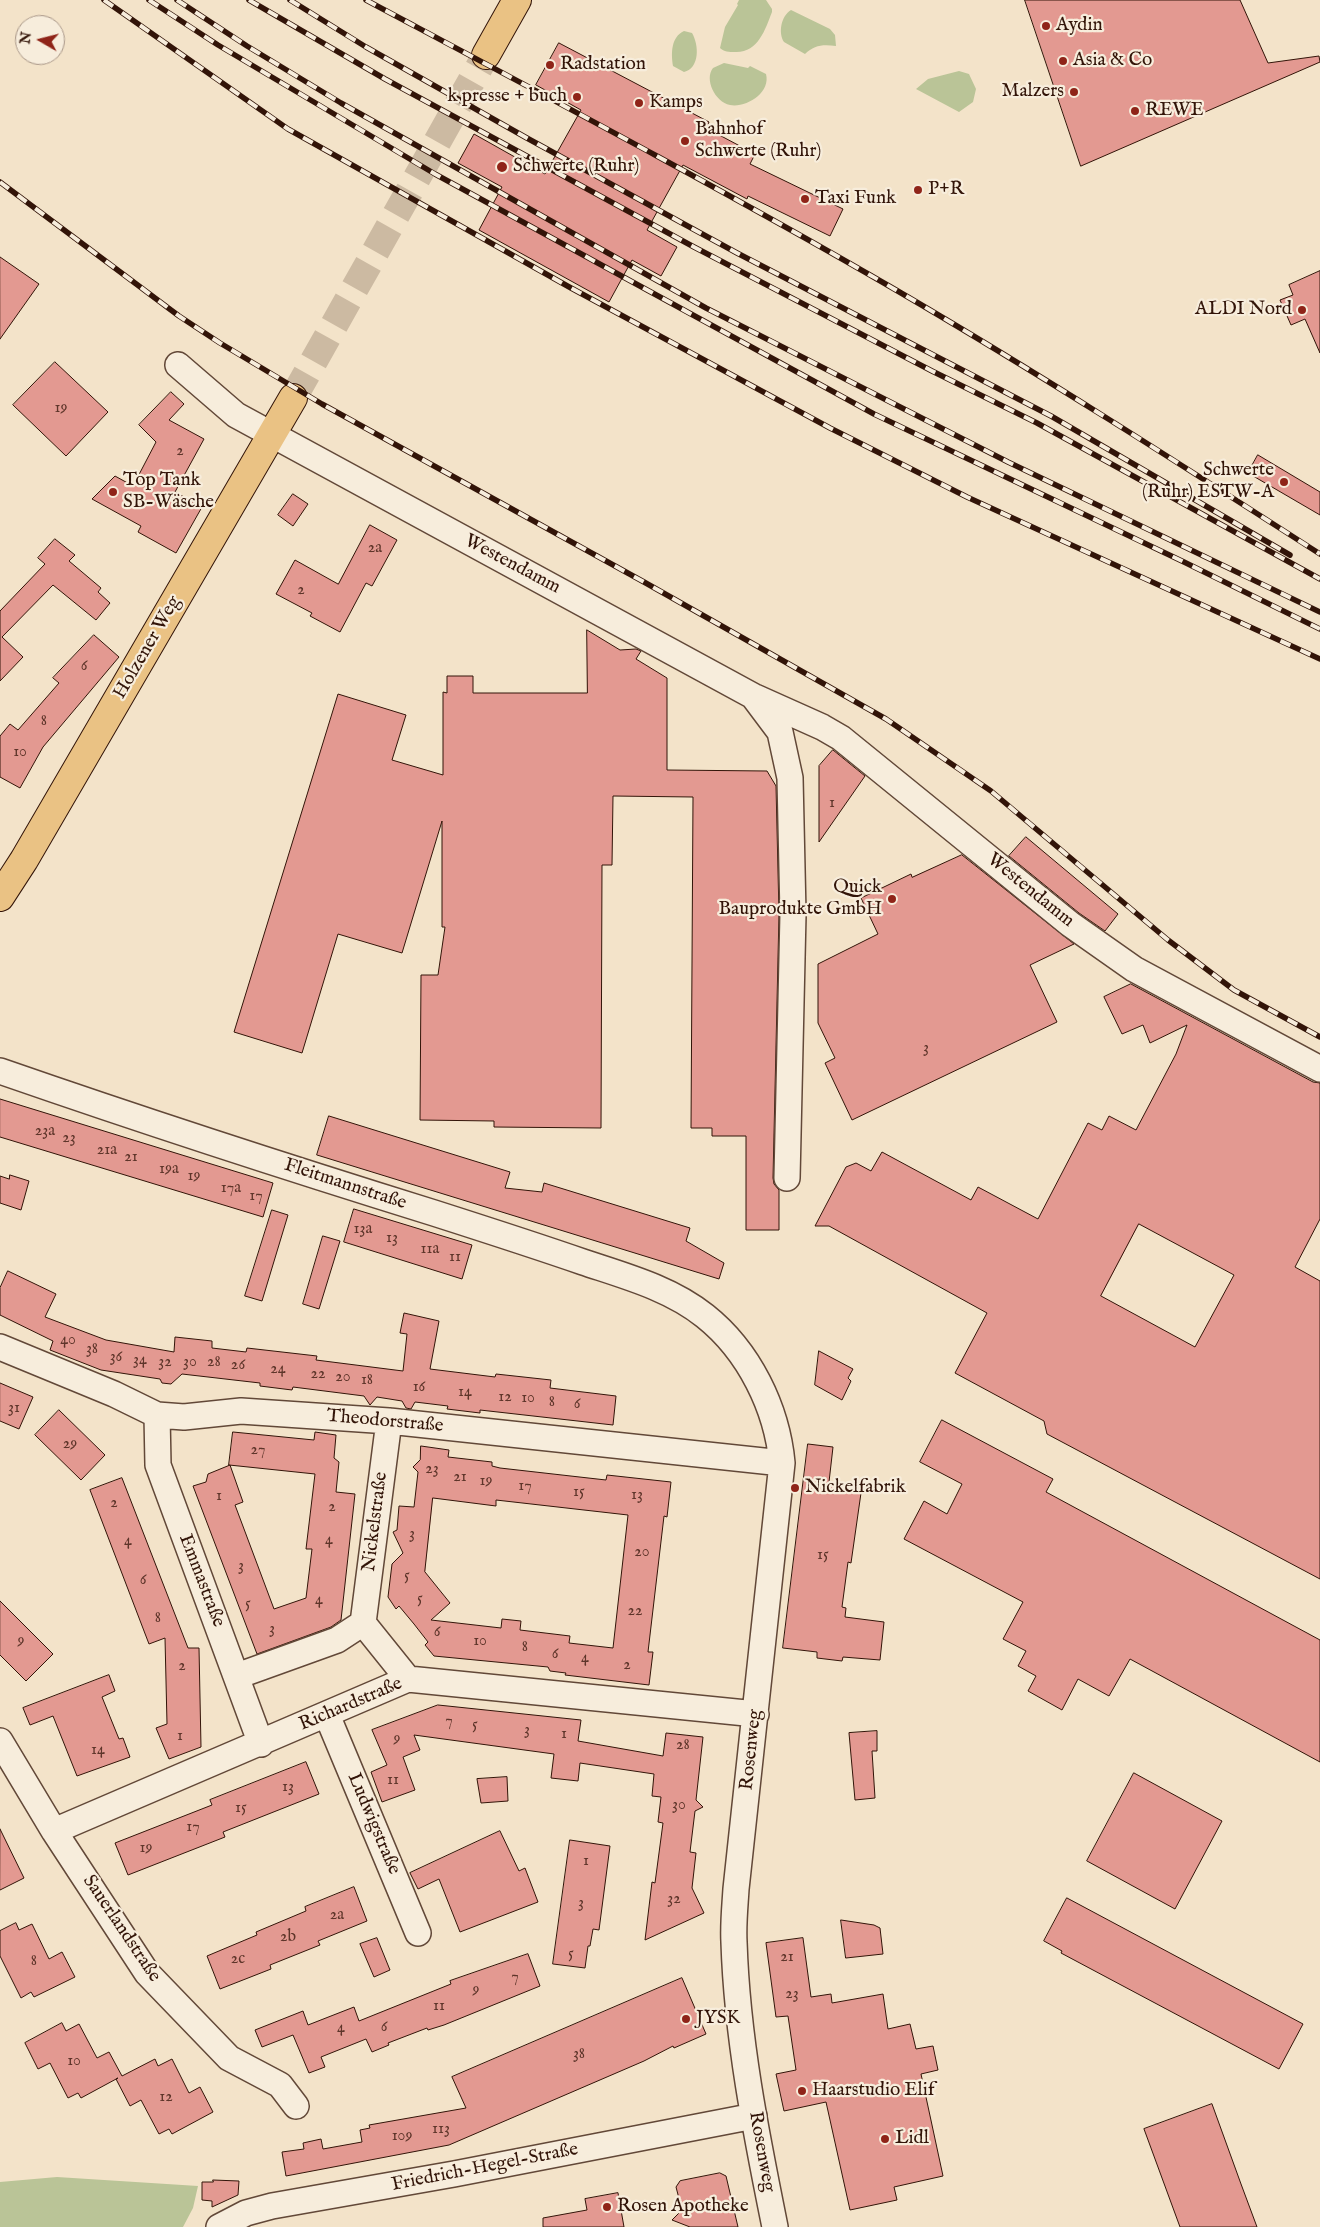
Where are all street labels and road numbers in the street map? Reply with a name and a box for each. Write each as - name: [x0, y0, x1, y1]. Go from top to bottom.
- street label: Westendamm: [460, 530, 564, 600]
- street label: Holzener Weg: [109, 592, 187, 704]
- street label: Westendamm: [982, 849, 1078, 933]
- street label: Fleitmannstraße: [281, 1154, 409, 1216]
- street label: Theodorstraße: [326, 1406, 444, 1438]
- street label: Nickelstraße: [359, 1471, 393, 1573]
- street label: Emmastraße: [173, 1531, 229, 1631]
- street label: Richardstraße: [296, 1673, 406, 1737]
- street label: Rosenweg: [736, 1708, 768, 1792]
- street label: Ludwigstraße: [341, 1770, 405, 1878]
- street label: Sauerlandstraße: [77, 1871, 165, 1987]
- street label: Rosenweg: [743, 2110, 779, 2194]
- street label: Friedrich-Hegel-Straße: [390, 2139, 580, 2197]

